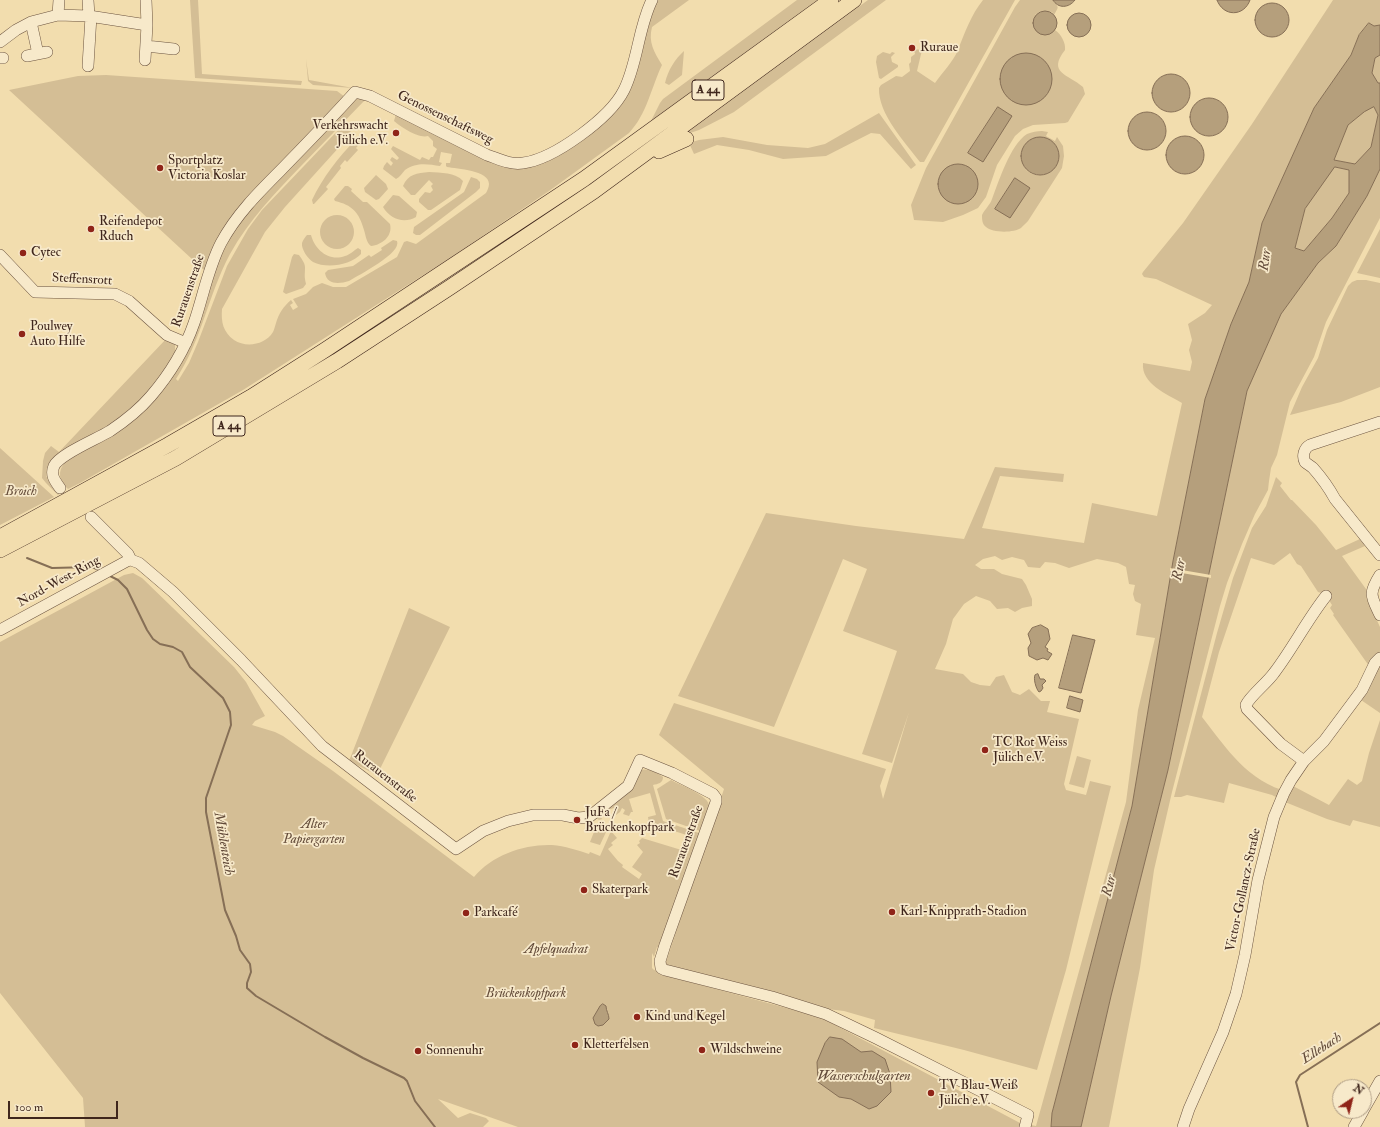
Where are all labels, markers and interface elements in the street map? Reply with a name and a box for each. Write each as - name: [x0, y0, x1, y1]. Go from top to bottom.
- place label: Ruraue: [920, 40, 958, 56]
- marker: Ruraue: [907, 43, 917, 53]
- road number: A 44: [692, 80, 724, 100]
- street label: Genossenschaftsweg: [394, 88, 496, 148]
- place label: Verkehrswacht Jülich e.V.: [313, 118, 388, 149]
- marker: Verkehrswacht Jülich e.V.: [391, 128, 401, 138]
- place label: Sportplatz Victoria Koslar: [168, 153, 246, 184]
- marker: Sportplatz Victoria Koslar: [155, 163, 165, 173]
- place label: Reifendepot Rduch: [99, 214, 162, 245]
- marker: Reifendepot Rduch: [86, 224, 96, 234]
- place label: Cytec: [31, 245, 61, 261]
- marker: Cytec: [18, 248, 28, 258]
- water label: Rur: [1256, 248, 1276, 272]
- street label: Rurauenstraße: [169, 252, 209, 330]
- street label: Steffensrott: [51, 271, 113, 289]
- place label: Poulwey Auto Hilfe: [30, 319, 85, 350]
- marker: Poulwey Auto Hilfe: [17, 329, 27, 339]
- road number: A 44: [213, 416, 245, 436]
- park label: Broich: [5, 484, 37, 500]
- street label: Nord-West-Ring: [15, 553, 103, 611]
- water label: Rur: [1170, 558, 1190, 582]
- place label: TC Rot Weiss Jülich e.V.: [993, 735, 1067, 766]
- marker: TC Rot Weiss Jülich e.V.: [980, 745, 990, 755]
- street label: Rurauenstraße: [350, 747, 420, 807]
- street label: Rurauenstraße: [667, 804, 707, 880]
- place label: JuFa / Brückenkopfpark: [585, 805, 674, 836]
- water label: Mühlenteich: [209, 811, 237, 877]
- marker: JuFa / Brückenkopfpark: [572, 815, 582, 825]
- park label: Alter Papiergarten: [283, 817, 345, 848]
- street label: Victor-Gollancz-Straße: [1223, 827, 1265, 953]
- water label: Rur: [1099, 873, 1121, 899]
- place label: Skaterpark: [592, 882, 648, 898]
- marker: Skaterpark: [579, 885, 589, 895]
- place label: Karl-Knipprath-Stadion: [900, 904, 1027, 920]
- place label: Parkcafé: [474, 905, 518, 921]
- marker: Karl-Knipprath-Stadion: [887, 907, 897, 917]
- marker: Parkcafé: [461, 908, 471, 918]
- park label: Apfelquadrat: [524, 942, 588, 958]
- park label: Brückenkopfpark: [486, 986, 566, 1002]
- place label: Kind und Kegel: [645, 1009, 725, 1025]
- marker: Kind und Kegel: [632, 1012, 642, 1022]
- water label: Ellebach: [1299, 1030, 1345, 1068]
- place label: Kletterfelsen: [583, 1037, 649, 1053]
- marker: Kletterfelsen: [570, 1040, 580, 1050]
- place label: Wildschweine: [710, 1042, 782, 1058]
- place label: Sonnenuhr: [426, 1043, 483, 1059]
- marker: Wildschweine: [697, 1045, 707, 1055]
- marker: Sonnenuhr: [413, 1046, 423, 1056]
- water label: Wasserschulgarten: [817, 1069, 911, 1085]
- place label: TV Blau-Weiß Jülich e.V.: [939, 1078, 1018, 1109]
- north arrow: [1332, 1079, 1372, 1119]
- text: N: [1351, 1081, 1366, 1098]
- marker: TV Blau-Weiß Jülich e.V.: [926, 1088, 936, 1098]
- scale bar: [10, 1093, 120, 1119]
- text: 100 m: [15, 1100, 43, 1115]

